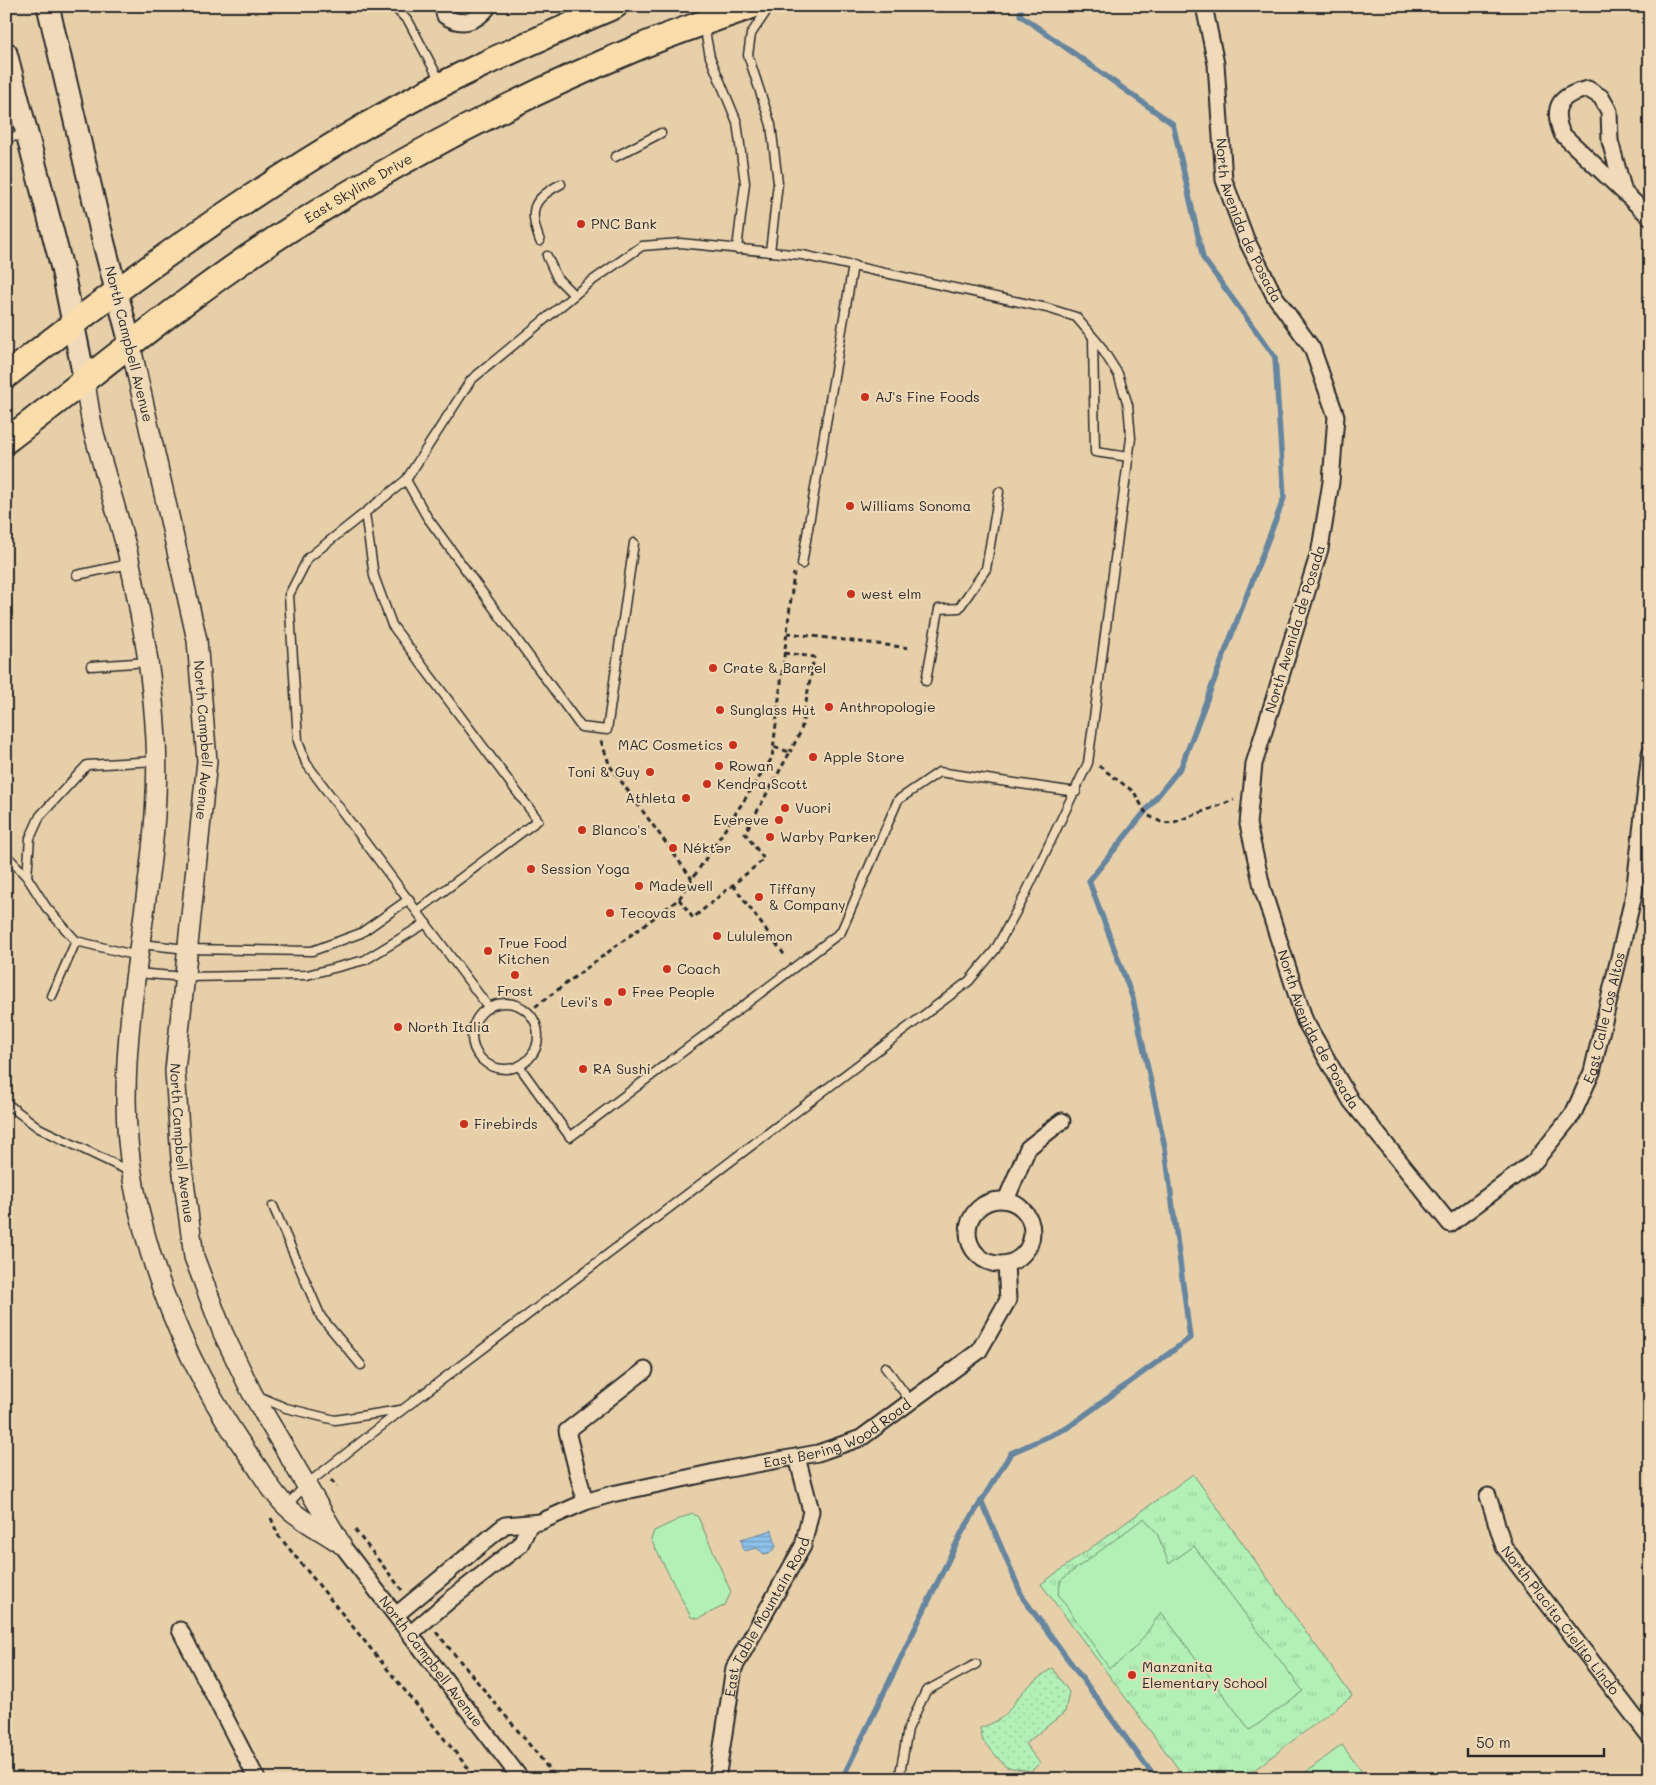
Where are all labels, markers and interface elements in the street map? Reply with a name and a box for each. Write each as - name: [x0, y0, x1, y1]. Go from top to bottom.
- street label: North Avenida de Posada: [1212, 137, 1286, 306]
- street label: East Skyline Drive: [300, 149, 416, 227]
- place label: PNC Bank: [591, 214, 657, 233]
- marker: PNC Bank: [575, 218, 587, 230]
- street label: North Campbell Avenue: [101, 264, 158, 424]
- place label: AJ's Fine Foods: [875, 387, 980, 406]
- marker: AJ's Fine Foods: [859, 391, 871, 403]
- place label: Williams Sonoma: [860, 496, 971, 515]
- marker: Williams Sonoma: [844, 500, 856, 512]
- street label: North Avenida de Posada: [1260, 543, 1329, 715]
- place label: west elm: [861, 584, 921, 603]
- marker: west elm: [845, 588, 857, 600]
- place label: Crate & Barrel: [723, 658, 826, 677]
- street label: North Campbell Avenue: [190, 659, 217, 821]
- marker: Crate & Barrel: [707, 662, 719, 674]
- place label: Anthropologie: [839, 697, 936, 716]
- place label: Sunglass Hut: [730, 700, 816, 719]
- marker: Anthropologie: [823, 701, 835, 713]
- marker: Sunglass Hut: [714, 704, 726, 716]
- place label: MAC Cosmetics: [618, 735, 723, 754]
- marker: MAC Cosmetics: [727, 739, 739, 751]
- place label: Apple Store: [823, 747, 905, 766]
- marker: Apple Store: [807, 751, 819, 763]
- place label: Rowan: [729, 756, 774, 775]
- marker: Rowan: [713, 760, 725, 772]
- place label: Toni & Guy: [567, 762, 640, 781]
- marker: Toni & Guy: [644, 766, 656, 778]
- place label: Kendra Scott: [717, 774, 808, 793]
- marker: Kendra Scott: [701, 778, 713, 790]
- place label: Athleta: [625, 788, 676, 807]
- marker: Athleta: [680, 792, 692, 804]
- place label: Vuori: [795, 798, 831, 817]
- marker: Vuori: [779, 802, 791, 814]
- place label: Evereve: [713, 810, 769, 829]
- marker: Evereve: [773, 814, 785, 826]
- place label: Blanco's: [592, 820, 647, 839]
- marker: Blanco's: [576, 824, 588, 836]
- place label: Warby Parker: [780, 827, 876, 846]
- marker: Warby Parker: [764, 831, 776, 843]
- place label: Néktər: [683, 838, 731, 857]
- marker: Néktər: [667, 842, 679, 854]
- place label: Session Yoga: [541, 859, 630, 878]
- marker: Session Yoga: [525, 863, 537, 875]
- place label: Madewell: [649, 876, 713, 895]
- place label: Tiffany & Company: [769, 879, 845, 914]
- marker: Madewell: [633, 880, 645, 892]
- marker: Tiffany & Company: [753, 891, 765, 903]
- place label: Tecovas: [620, 903, 676, 922]
- marker: Tecovas: [604, 907, 616, 919]
- place label: Lululemon: [727, 926, 793, 945]
- marker: Lululemon: [711, 930, 723, 942]
- place label: True Food Kitchen: [498, 933, 567, 968]
- marker: True Food Kitchen: [482, 945, 494, 957]
- street label: North Avenida de Posada: [1274, 947, 1364, 1113]
- street label: East Calle Los Altos: [1578, 950, 1629, 1086]
- place label: Coach: [677, 959, 720, 978]
- marker: Coach: [661, 963, 673, 975]
- marker: Frost: [509, 969, 521, 981]
- place label: Frost: [497, 981, 533, 1000]
- place label: Free People: [632, 982, 715, 1001]
- marker: Free People: [616, 986, 628, 998]
- place label: Levi's: [560, 992, 598, 1011]
- marker: Levi's: [602, 996, 614, 1008]
- place label: North Italia: [408, 1017, 490, 1036]
- marker: North Italia: [392, 1021, 404, 1033]
- place label: RA Sushi: [593, 1059, 651, 1078]
- street label: North Campbell Avenue: [166, 1062, 199, 1224]
- marker: RA Sushi: [577, 1063, 589, 1075]
- place label: Firebirds: [474, 1114, 538, 1133]
- marker: Firebirds: [458, 1118, 470, 1130]
- street label: East Bering Wood Road: [762, 1394, 915, 1472]
- street label: East Table Mountain Road: [720, 1535, 814, 1698]
- street label: North Placita Cielito Lindo: [1497, 1542, 1624, 1699]
- street label: North Campbell Avenue: [375, 1592, 488, 1731]
- place label: Manzanita Elementary School: [1142, 1657, 1268, 1692]
- marker: Manzanita Elementary School: [1126, 1669, 1138, 1681]
- scale bar: [1468, 1725, 1605, 1757]
- text: 50 m: [1476, 1732, 1511, 1752]

